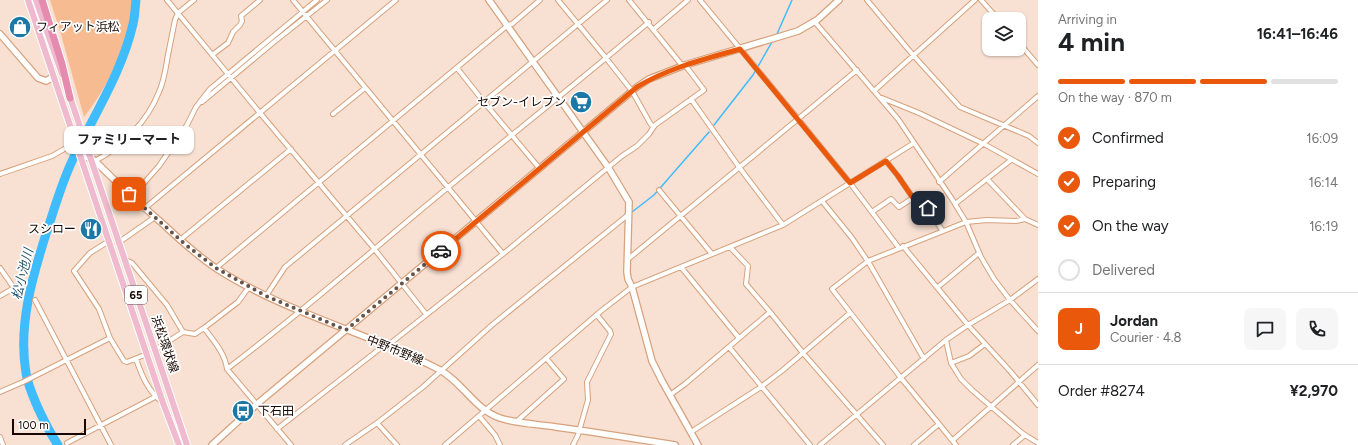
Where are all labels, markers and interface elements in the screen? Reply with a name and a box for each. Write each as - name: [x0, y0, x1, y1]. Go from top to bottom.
- map controls: [982, 12, 1026, 56]
- button: layers: [982, 12, 1026, 56]
- text: Arriving in: [1058, 12, 1117, 27]
- shop icon: フィアット浜松: [7, 14, 33, 40]
- place label: フィアット浜松: [36, 20, 120, 34]
- text: 16:41–16:46: [1257, 25, 1338, 43]
- text: 4 min: [1058, 26, 1125, 58]
- supermarket icon: セブン-イレブン: [568, 89, 594, 115]
- text: On the way · 870 m: [1058, 90, 1172, 105]
- place label: セブン-イレブン: [477, 95, 566, 109]
- callout: ファミリーマート: [64, 126, 194, 154]
- icon: check: [1058, 127, 1080, 149]
- text: Confirmed: [1092, 129, 1164, 147]
- text: 16:09: [1306, 131, 1338, 146]
- text: ファミリーマート: [77, 132, 181, 147]
- icon: check: [1058, 171, 1080, 193]
- text: Preparing: [1092, 173, 1156, 191]
- text: 16:14: [1309, 175, 1338, 190]
- pin: [112, 177, 146, 211]
- icon: bag: [118, 183, 140, 205]
- pin: [911, 191, 945, 225]
- icon: home: [917, 197, 939, 219]
- icon: check: [1058, 215, 1080, 237]
- restaurant icon: スシロー: [78, 216, 104, 242]
- text: On the way: [1092, 217, 1169, 235]
- text: 16:19: [1309, 219, 1338, 234]
- place label: スシロー: [28, 222, 76, 236]
- courier: [421, 231, 461, 271]
- icon: car: [430, 240, 452, 262]
- water label: 松小池川: [9, 245, 37, 301]
- text: Delivered: [1092, 261, 1155, 279]
- road number: 65: [125, 286, 147, 304]
- button: chat: [1244, 308, 1286, 350]
- button: phone: [1296, 308, 1338, 350]
- text: Jordan: [1110, 312, 1158, 330]
- street label: 浜松環状線: [149, 313, 181, 375]
- text: J: [1075, 320, 1083, 338]
- text: Courier · 4.8: [1110, 330, 1182, 345]
- street label: 中野市野線: [365, 332, 425, 368]
- text: Order #8274: [1058, 382, 1145, 400]
- text: ¥2,970: [1290, 382, 1338, 400]
- bus stop icon: 下石田: [230, 398, 256, 424]
- place label: 下石田: [258, 404, 294, 418]
- scale bar: [12, 417, 86, 436]
- text: 100 m: [18, 419, 49, 432]

